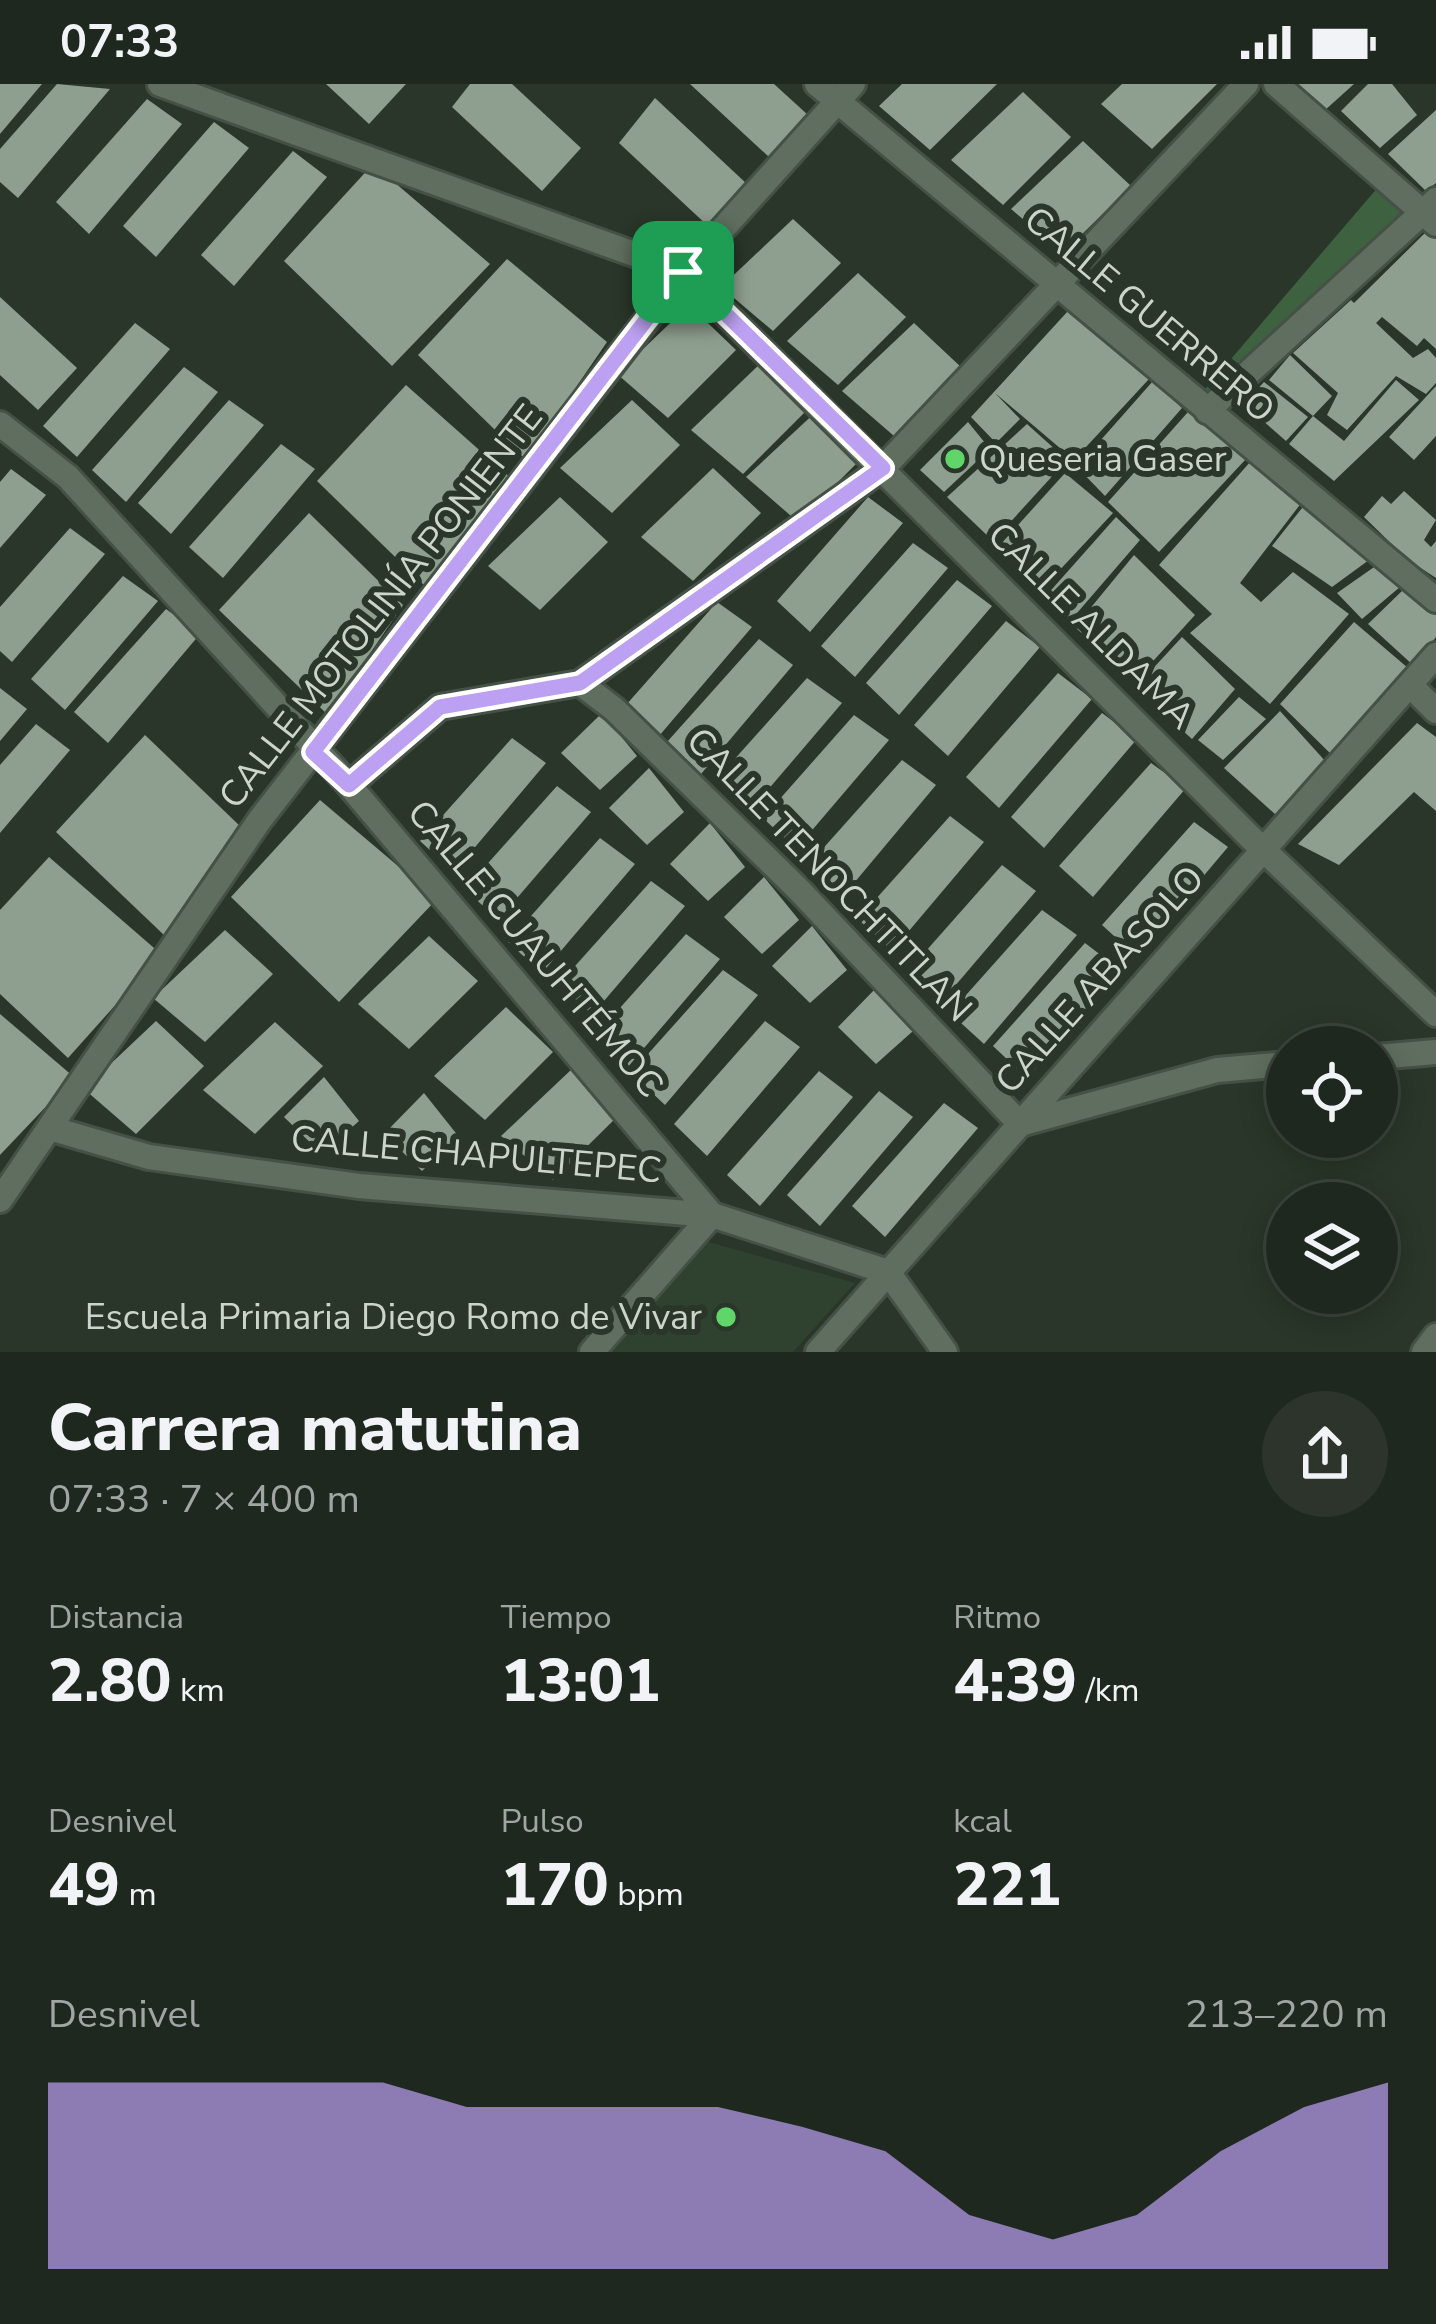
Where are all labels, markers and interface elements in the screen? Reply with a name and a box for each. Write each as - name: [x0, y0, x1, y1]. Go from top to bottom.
- text: 07:33: [60, 12, 179, 73]
- street label: CALLE GUERRERO: [1013, 196, 1285, 434]
- pin: [632, 221, 734, 323]
- icon: arrive: [650, 239, 716, 305]
- street label: CALLE MOTOLINÍA PONIENTE: [208, 395, 554, 819]
- place label: Queseria Gaser: [979, 435, 1227, 484]
- marker: Queseria Gaser: [942, 446, 968, 472]
- street label: CALLE ALDAMA: [977, 512, 1205, 740]
- street label: CALLE TENOCHTITLAN: [675, 717, 983, 1033]
- street label: CALLE CUAUHTÉMOC: [396, 790, 674, 1108]
- street label: CALLE ABASOLO: [984, 855, 1216, 1105]
- map controls: [1266, 1026, 1398, 1314]
- button: locate: [1266, 1026, 1398, 1158]
- street label: CALLE CHAPULTEPEC: [289, 1114, 663, 1196]
- button: layers: [1266, 1182, 1398, 1314]
- place label: Escuela Primaria Diego Romo de Vivar: [85, 1293, 702, 1342]
- marker: Escuela Primaria Diego Romo de Vivar: [713, 1304, 739, 1330]
- text: Carrera matutina: [48, 1383, 582, 1473]
- button: share: [1262, 1391, 1388, 1517]
- text: 07:33 · 7 × 400 m: [48, 1473, 360, 1526]
- text: Distancia: [48, 1595, 184, 1640]
- text: Tiempo: [501, 1595, 612, 1640]
- text: Ritmo: [953, 1595, 1041, 1640]
- text: 2.80: [48, 1640, 172, 1722]
- text: 13:01: [501, 1640, 660, 1722]
- text: 4:39: [953, 1640, 1077, 1722]
- text: km: [172, 1668, 225, 1713]
- text: /km: [1077, 1668, 1139, 1713]
- text: Desnivel: [48, 1799, 176, 1844]
- text: Pulso: [501, 1799, 584, 1844]
- text: kcal: [953, 1799, 1012, 1844]
- text: 49: [48, 1844, 120, 1926]
- text: 170: [501, 1844, 609, 1926]
- text: 221: [953, 1844, 1061, 1926]
- text: m: [120, 1872, 157, 1917]
- text: bpm: [609, 1872, 684, 1917]
- text: Desnivel: [48, 1988, 200, 2041]
- text: 213–220 m: [1185, 1988, 1388, 2041]

